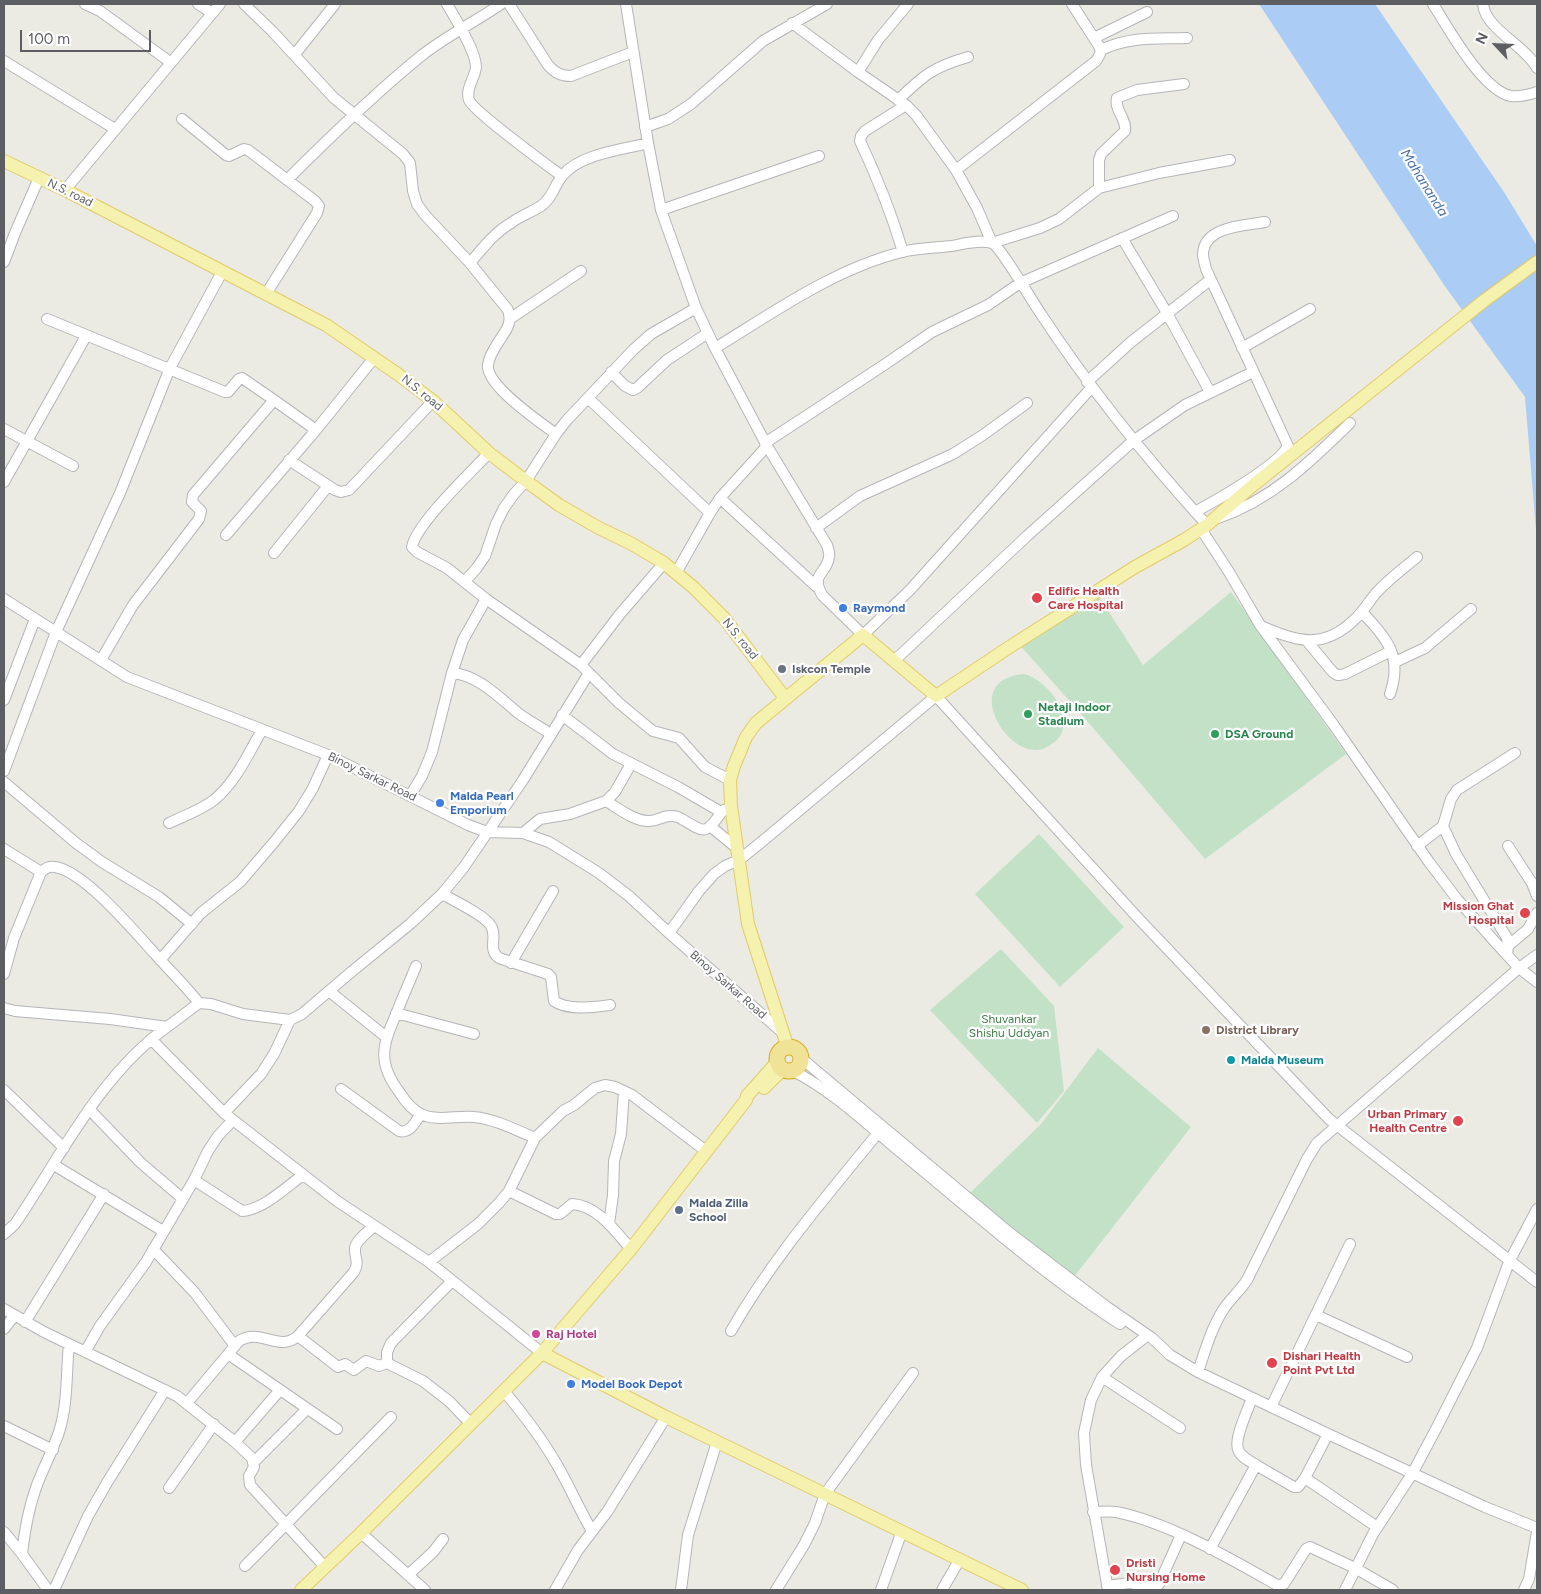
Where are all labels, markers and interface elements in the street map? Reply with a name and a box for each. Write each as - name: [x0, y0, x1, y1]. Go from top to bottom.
- scale bar: [22, 20, 154, 52]
- north arrow: [1471, 20, 1521, 70]
- text: 100 m: [28, 30, 70, 48]
- text: N: [1472, 30, 1492, 47]
- water label: Mahananda: [1397, 146, 1451, 220]
- street label: N.S. road: [45, 176, 95, 210]
- street label: N.S. road: [399, 372, 445, 414]
- place label: Edific Health Care Hospital: [1048, 584, 1123, 612]
- marker: Edific Health Care Hospital: [1030, 591, 1044, 605]
- place label: Raymond: [853, 601, 905, 615]
- marker: Raymond: [837, 602, 849, 614]
- street label: N.S. road: [719, 616, 761, 662]
- place label: Iskcon Temple: [792, 662, 871, 676]
- marker: Iskcon Temple: [776, 663, 788, 675]
- place label: Netaji Indoor Stadium: [1038, 700, 1110, 728]
- marker: Netaji Indoor Stadium: [1022, 708, 1034, 720]
- place label: DSA Ground: [1225, 727, 1293, 741]
- marker: DSA Ground: [1209, 728, 1221, 740]
- street label: Binoy Sarkar Road: [325, 749, 419, 805]
- place label: Malda Pearl Emporium: [450, 789, 514, 817]
- marker: Malda Pearl Emporium: [434, 797, 446, 809]
- place label: Mission Ghat Hospital: [1443, 899, 1514, 927]
- marker: Mission Ghat Hospital: [1518, 906, 1532, 920]
- street label: Binoy Sarkar Road: [687, 948, 769, 1022]
- park label: Shuvankar Shishu Uddyan: [969, 1012, 1049, 1040]
- place label: District Library: [1216, 1023, 1299, 1037]
- marker: District Library: [1200, 1024, 1212, 1036]
- place label: Malda Museum: [1241, 1053, 1324, 1067]
- marker: Malda Museum: [1225, 1054, 1237, 1066]
- place label: Urban Primary Health Centre: [1368, 1107, 1447, 1135]
- marker: Urban Primary Health Centre: [1451, 1114, 1465, 1128]
- place label: Malda Zilla School: [689, 1196, 748, 1224]
- marker: Malda Zilla School: [673, 1204, 685, 1216]
- place label: Raj Hotel: [546, 1327, 597, 1341]
- marker: Raj Hotel: [530, 1328, 542, 1340]
- place label: Dishari Health Point Pvt Ltd: [1283, 1349, 1361, 1377]
- marker: Dishari Health Point Pvt Ltd: [1265, 1356, 1279, 1370]
- place label: Model Book Depot: [581, 1377, 683, 1391]
- marker: Model Book Depot: [565, 1378, 577, 1390]
- place label: Dristi Nursing Home: [1126, 1556, 1205, 1584]
- marker: Dristi Nursing Home: [1108, 1563, 1122, 1577]

